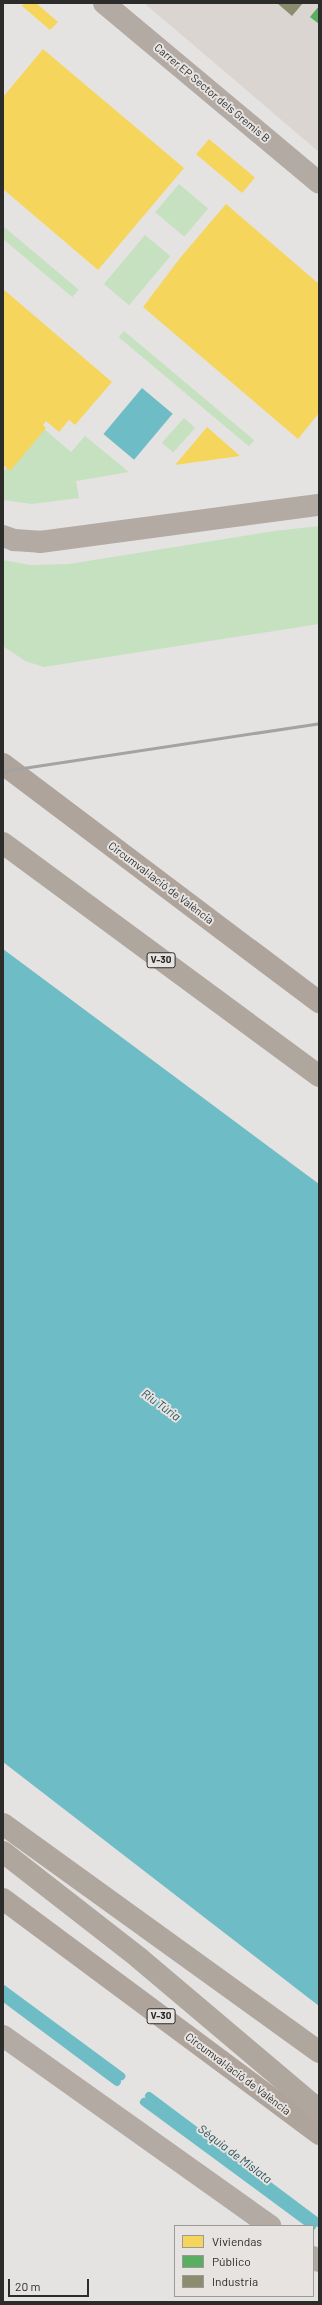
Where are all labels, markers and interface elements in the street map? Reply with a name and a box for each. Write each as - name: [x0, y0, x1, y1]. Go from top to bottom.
- street label: Carrer EP Sector dels Gremis B: [152, 41, 272, 145]
- street label: Circumval·lació de València: [106, 839, 216, 927]
- road number: V-30: [146, 952, 176, 968]
- water label: Riu Túria: [139, 1386, 183, 1424]
- road number: V-30: [146, 2008, 176, 2024]
- street label: Circumval·lació de València: [183, 2030, 293, 2118]
- water label: Séquia de Mislata: [195, 2122, 275, 2186]
- legend: [174, 2225, 314, 2297]
- text: Viviendas: [212, 2234, 262, 2248]
- text: Público: [212, 2254, 251, 2268]
- scale bar: [10, 2271, 91, 2297]
- text: Industria: [212, 2274, 258, 2288]
- text: 20 m: [15, 2279, 41, 2293]

